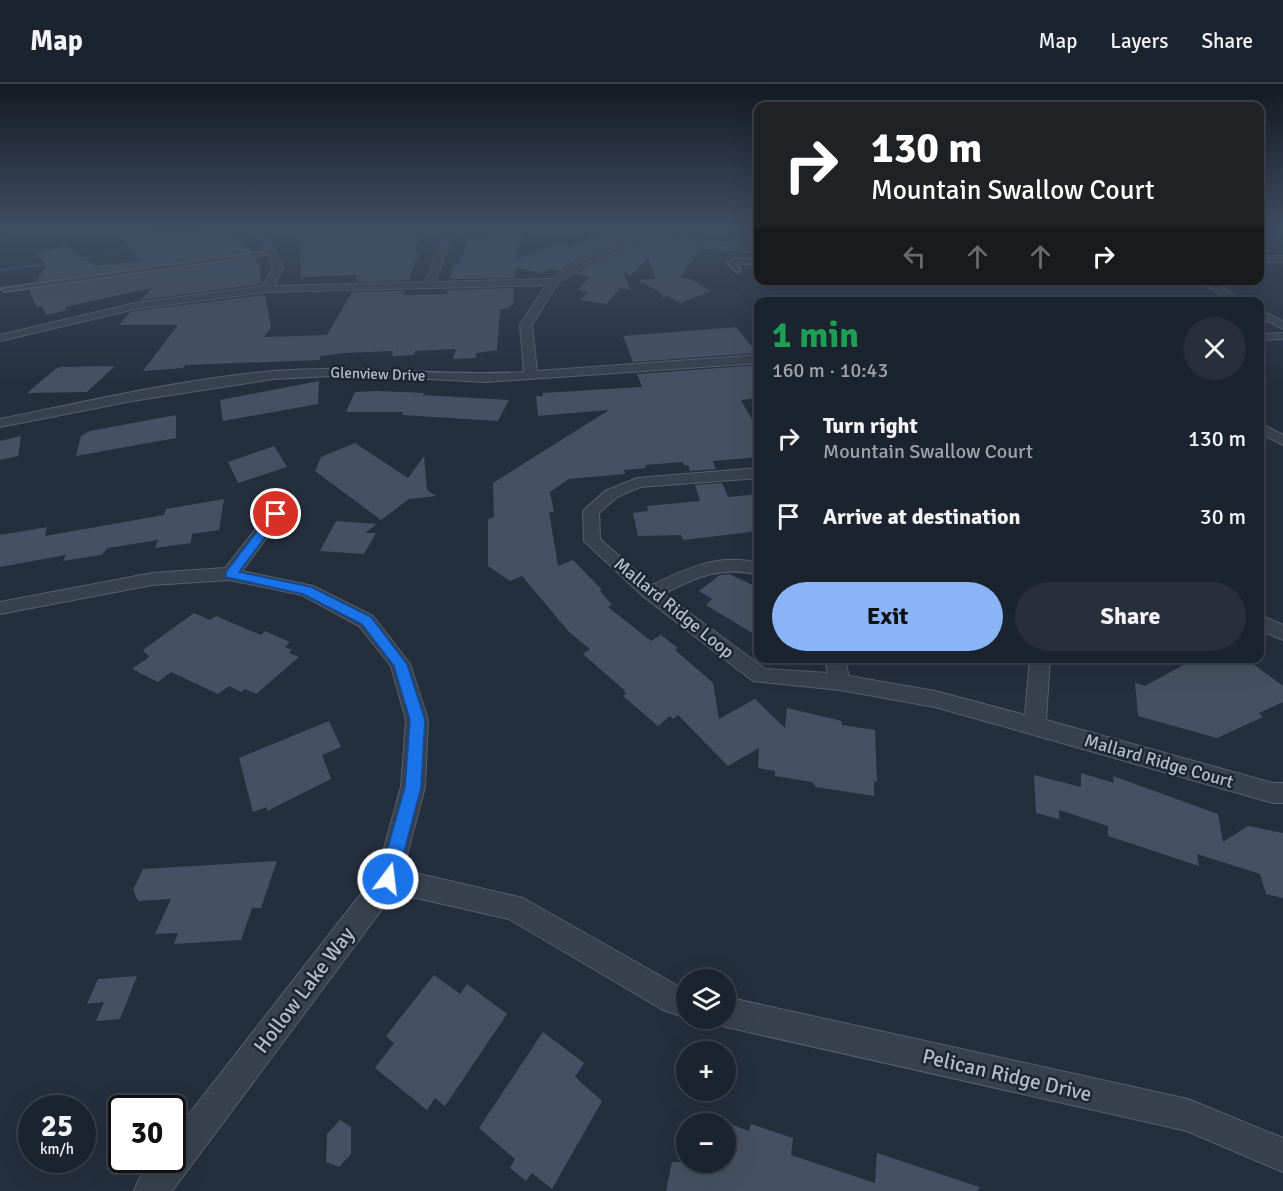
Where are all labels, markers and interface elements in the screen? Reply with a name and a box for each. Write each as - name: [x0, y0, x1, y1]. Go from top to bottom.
- text: Map: [30, 24, 83, 58]
- text: Map: [1039, 28, 1077, 54]
- text: Layers: [1110, 28, 1168, 54]
- text: Share: [1201, 28, 1253, 54]
- text: 130 m: [871, 123, 982, 174]
- icon: right: [772, 126, 850, 204]
- text: Mountain Swallow Court: [871, 174, 1154, 207]
- icon: left: [898, 240, 931, 273]
- icon: ahead: [961, 240, 994, 273]
- icon: ahead: [1024, 240, 1057, 273]
- icon: right: [1087, 240, 1120, 273]
- text: 1 min: [772, 313, 859, 358]
- button: close: [1183, 317, 1246, 380]
- text: 160 m · 10:43: [772, 358, 888, 383]
- street label: Glenview Drive: [330, 363, 426, 385]
- text: Turn right: [823, 412, 918, 439]
- icon: right: [772, 422, 805, 455]
- text: 130 m: [1188, 425, 1246, 452]
- text: Mountain Swallow Court: [823, 439, 1033, 464]
- pin: [250, 488, 301, 539]
- icon: arrive: [259, 497, 292, 530]
- icon: arrive: [772, 500, 805, 533]
- text: Arrive at destination: [823, 503, 1020, 530]
- text: 30 m: [1200, 503, 1246, 530]
- street label: Mallard Ridge Loop: [610, 553, 738, 663]
- button: Exit: [772, 582, 1003, 651]
- button: Share: [1015, 582, 1246, 651]
- street label: Mallard Ridge Court: [1082, 729, 1236, 793]
- position arrow: [356, 847, 420, 911]
- street label: Hollow Lake Way: [248, 922, 360, 1058]
- map controls: [676, 969, 736, 1173]
- button: layers: [676, 969, 736, 1029]
- button: +: [676, 1041, 736, 1101]
- street label: Pelican Ridge Drive: [920, 1043, 1094, 1107]
- speed limit sign: 30: [108, 1095, 186, 1173]
- text: 25: [41, 1108, 73, 1145]
- button: −: [676, 1113, 736, 1173]
- text: km/h: [40, 1140, 74, 1158]

